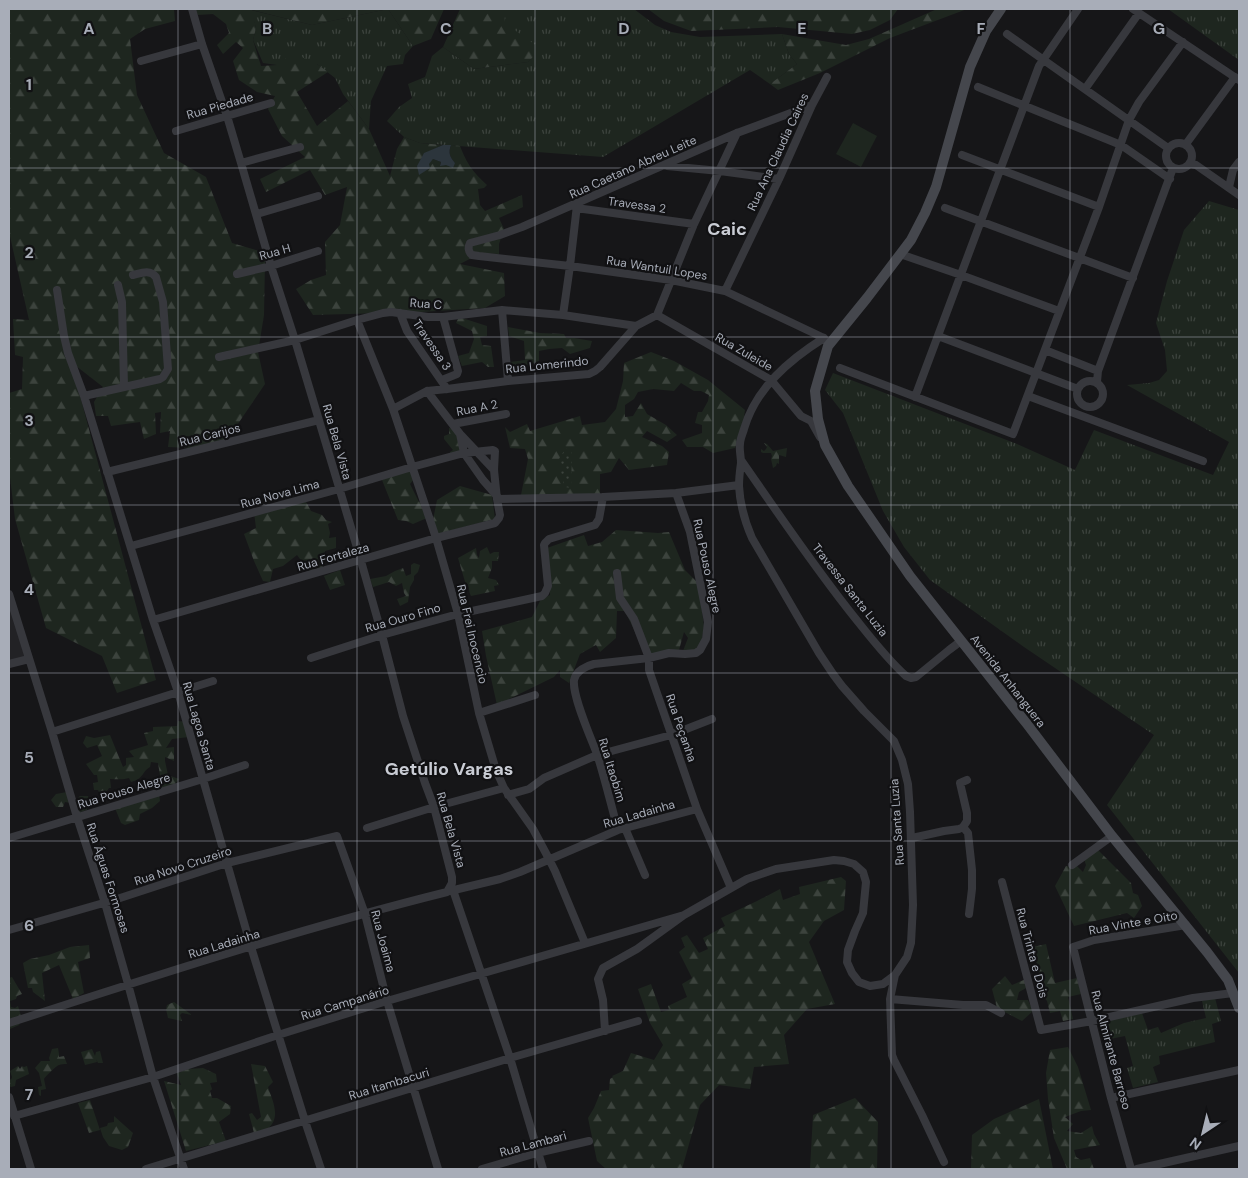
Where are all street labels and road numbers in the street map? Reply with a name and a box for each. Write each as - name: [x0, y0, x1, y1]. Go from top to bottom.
- street label: Rua Piedade: [185, 89, 255, 123]
- street label: Rua Ana Claudia Caires: [744, 91, 812, 213]
- street label: Rua Caetano Abreu Leite: [567, 132, 699, 202]
- street label: Travessa 2: [607, 193, 667, 217]
- street label: Rua H: [257, 240, 293, 264]
- street label: Rua Wantuil Lopes: [605, 252, 709, 284]
- street label: Rua C: [409, 295, 443, 313]
- street label: Travessa 3: [409, 316, 455, 374]
- street label: Rua Zuleide: [712, 329, 776, 375]
- street label: Rua Lomerindo: [505, 353, 589, 377]
- street label: Rua A 2: [455, 396, 499, 420]
- street label: Rua Bela Vista: [319, 402, 355, 482]
- street label: Rua Carijos: [178, 420, 242, 450]
- street label: Rua Nova Lima: [239, 476, 321, 512]
- street label: Rua Pouso Alegre: [689, 517, 725, 615]
- street label: Rua Fortaleza: [295, 539, 371, 575]
- street label: Travessa Santa Luzia: [809, 540, 891, 640]
- street label: Rua Frei Inocencio: [453, 583, 491, 685]
- street label: Rua Ouro Fino: [363, 600, 443, 636]
- street label: Avenida Anhanguera: [967, 631, 1049, 731]
- street label: Rua Lagoa Santa: [179, 680, 219, 772]
- street label: Rua Peçanha: [662, 692, 700, 764]
- street label: Rua Itaobim: [595, 736, 629, 804]
- street label: Rua Pouso Alegre: [76, 769, 172, 813]
- street label: Rua Santa Luzia: [886, 778, 908, 866]
- street label: Rua Bela Vista: [433, 790, 469, 870]
- street label: Rua Ladainha: [601, 796, 677, 832]
- street label: Rua Águas Formosas: [83, 821, 133, 935]
- street label: Rua Novo Cruzeiro: [132, 843, 234, 889]
- street label: Rua Trinta e Dois: [1012, 906, 1052, 1000]
- street label: Rua Vinte e Oito: [1087, 907, 1179, 939]
- street label: Rua Joaima: [367, 908, 399, 974]
- street label: Rua Ladainha: [186, 926, 262, 962]
- street label: Rua Campanário: [299, 982, 391, 1024]
- street label: Rua Almirante Barroso: [1087, 989, 1135, 1111]
- street label: Rua Itambacuri: [347, 1064, 431, 1104]
- street label: Rua Lambari: [498, 1127, 568, 1161]

